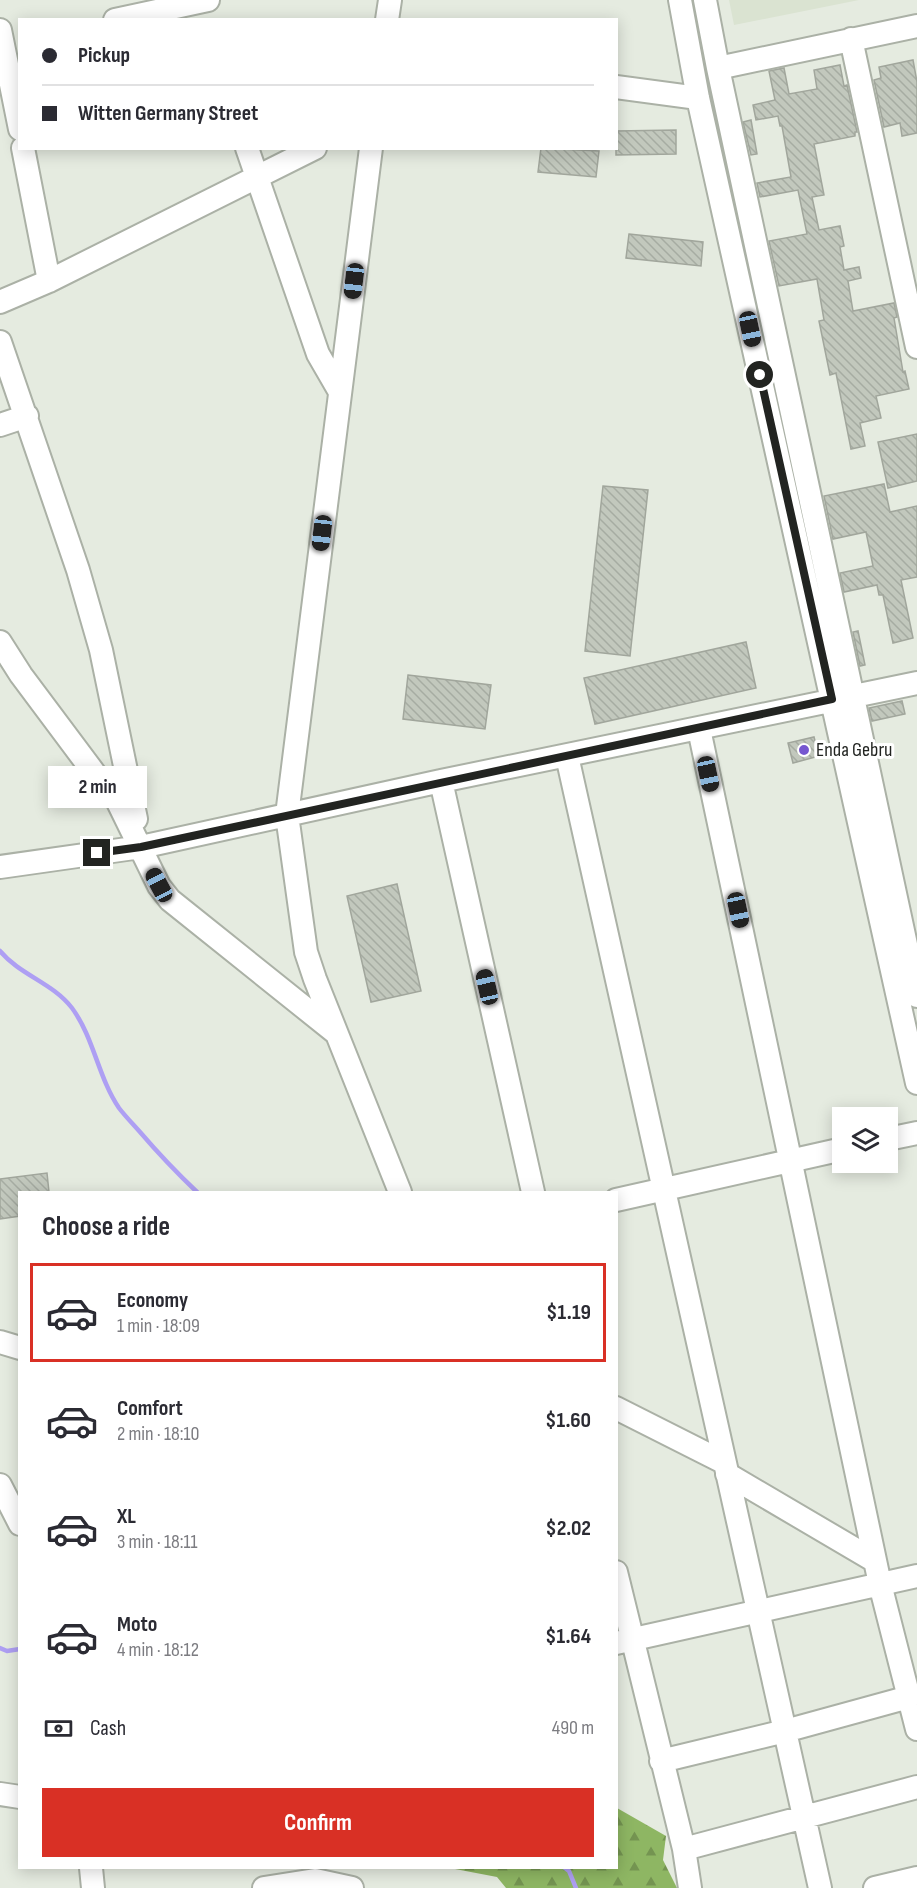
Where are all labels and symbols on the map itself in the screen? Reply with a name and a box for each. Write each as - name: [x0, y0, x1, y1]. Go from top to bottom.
- car: [343, 262, 365, 300]
- car: [737, 310, 763, 348]
- route start: [746, 361, 773, 388]
- car: [311, 514, 333, 552]
- place label: Enda Gebru: [816, 738, 892, 762]
- marker: Enda Gebru: [797, 743, 811, 757]
- car: [695, 755, 721, 793]
- callout: 2 min: [48, 766, 146, 808]
- route end: [83, 839, 110, 866]
- car: [143, 865, 175, 905]
- car: [725, 891, 751, 929]
- car: [474, 967, 500, 1007]

